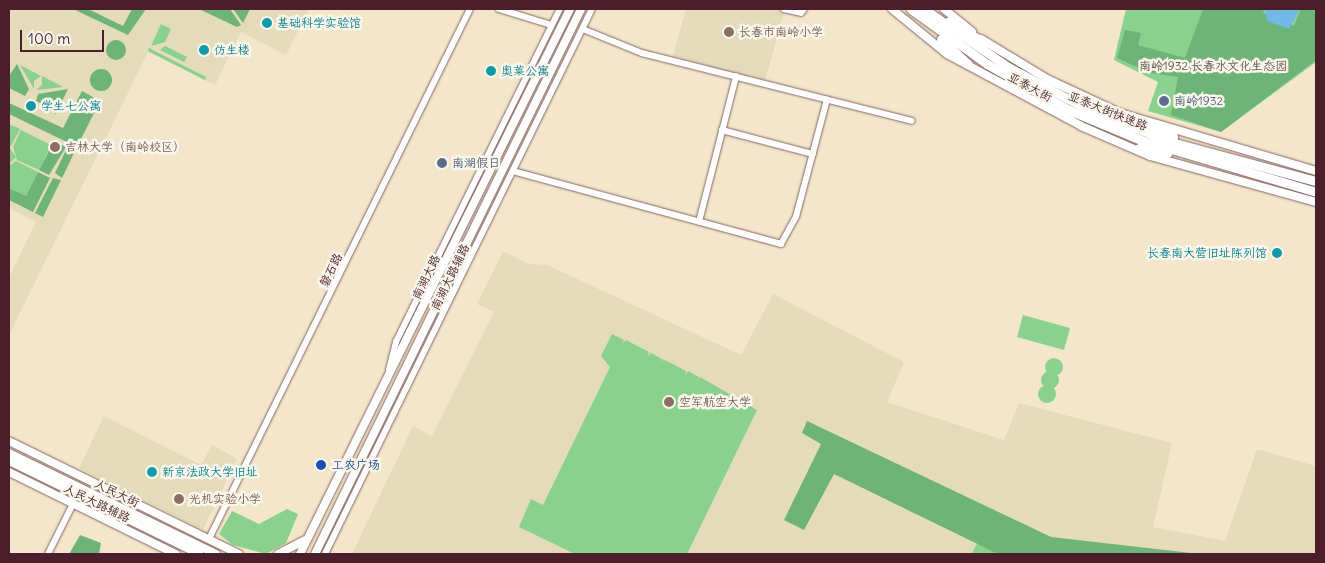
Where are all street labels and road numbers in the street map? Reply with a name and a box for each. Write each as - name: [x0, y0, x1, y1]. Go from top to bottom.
- street label: 亚泰大街: [1005, 69, 1055, 105]
- street label: 亚泰大街快速路: [1066, 89, 1150, 133]
- street label: 南湖大路辅路: [428, 241, 472, 313]
- street label: 磐石路: [317, 251, 345, 289]
- street label: 南湖大路: [409, 252, 443, 302]
- street label: 人民大街: [92, 476, 142, 510]
- street label: 人民大路辅路: [61, 481, 133, 525]

